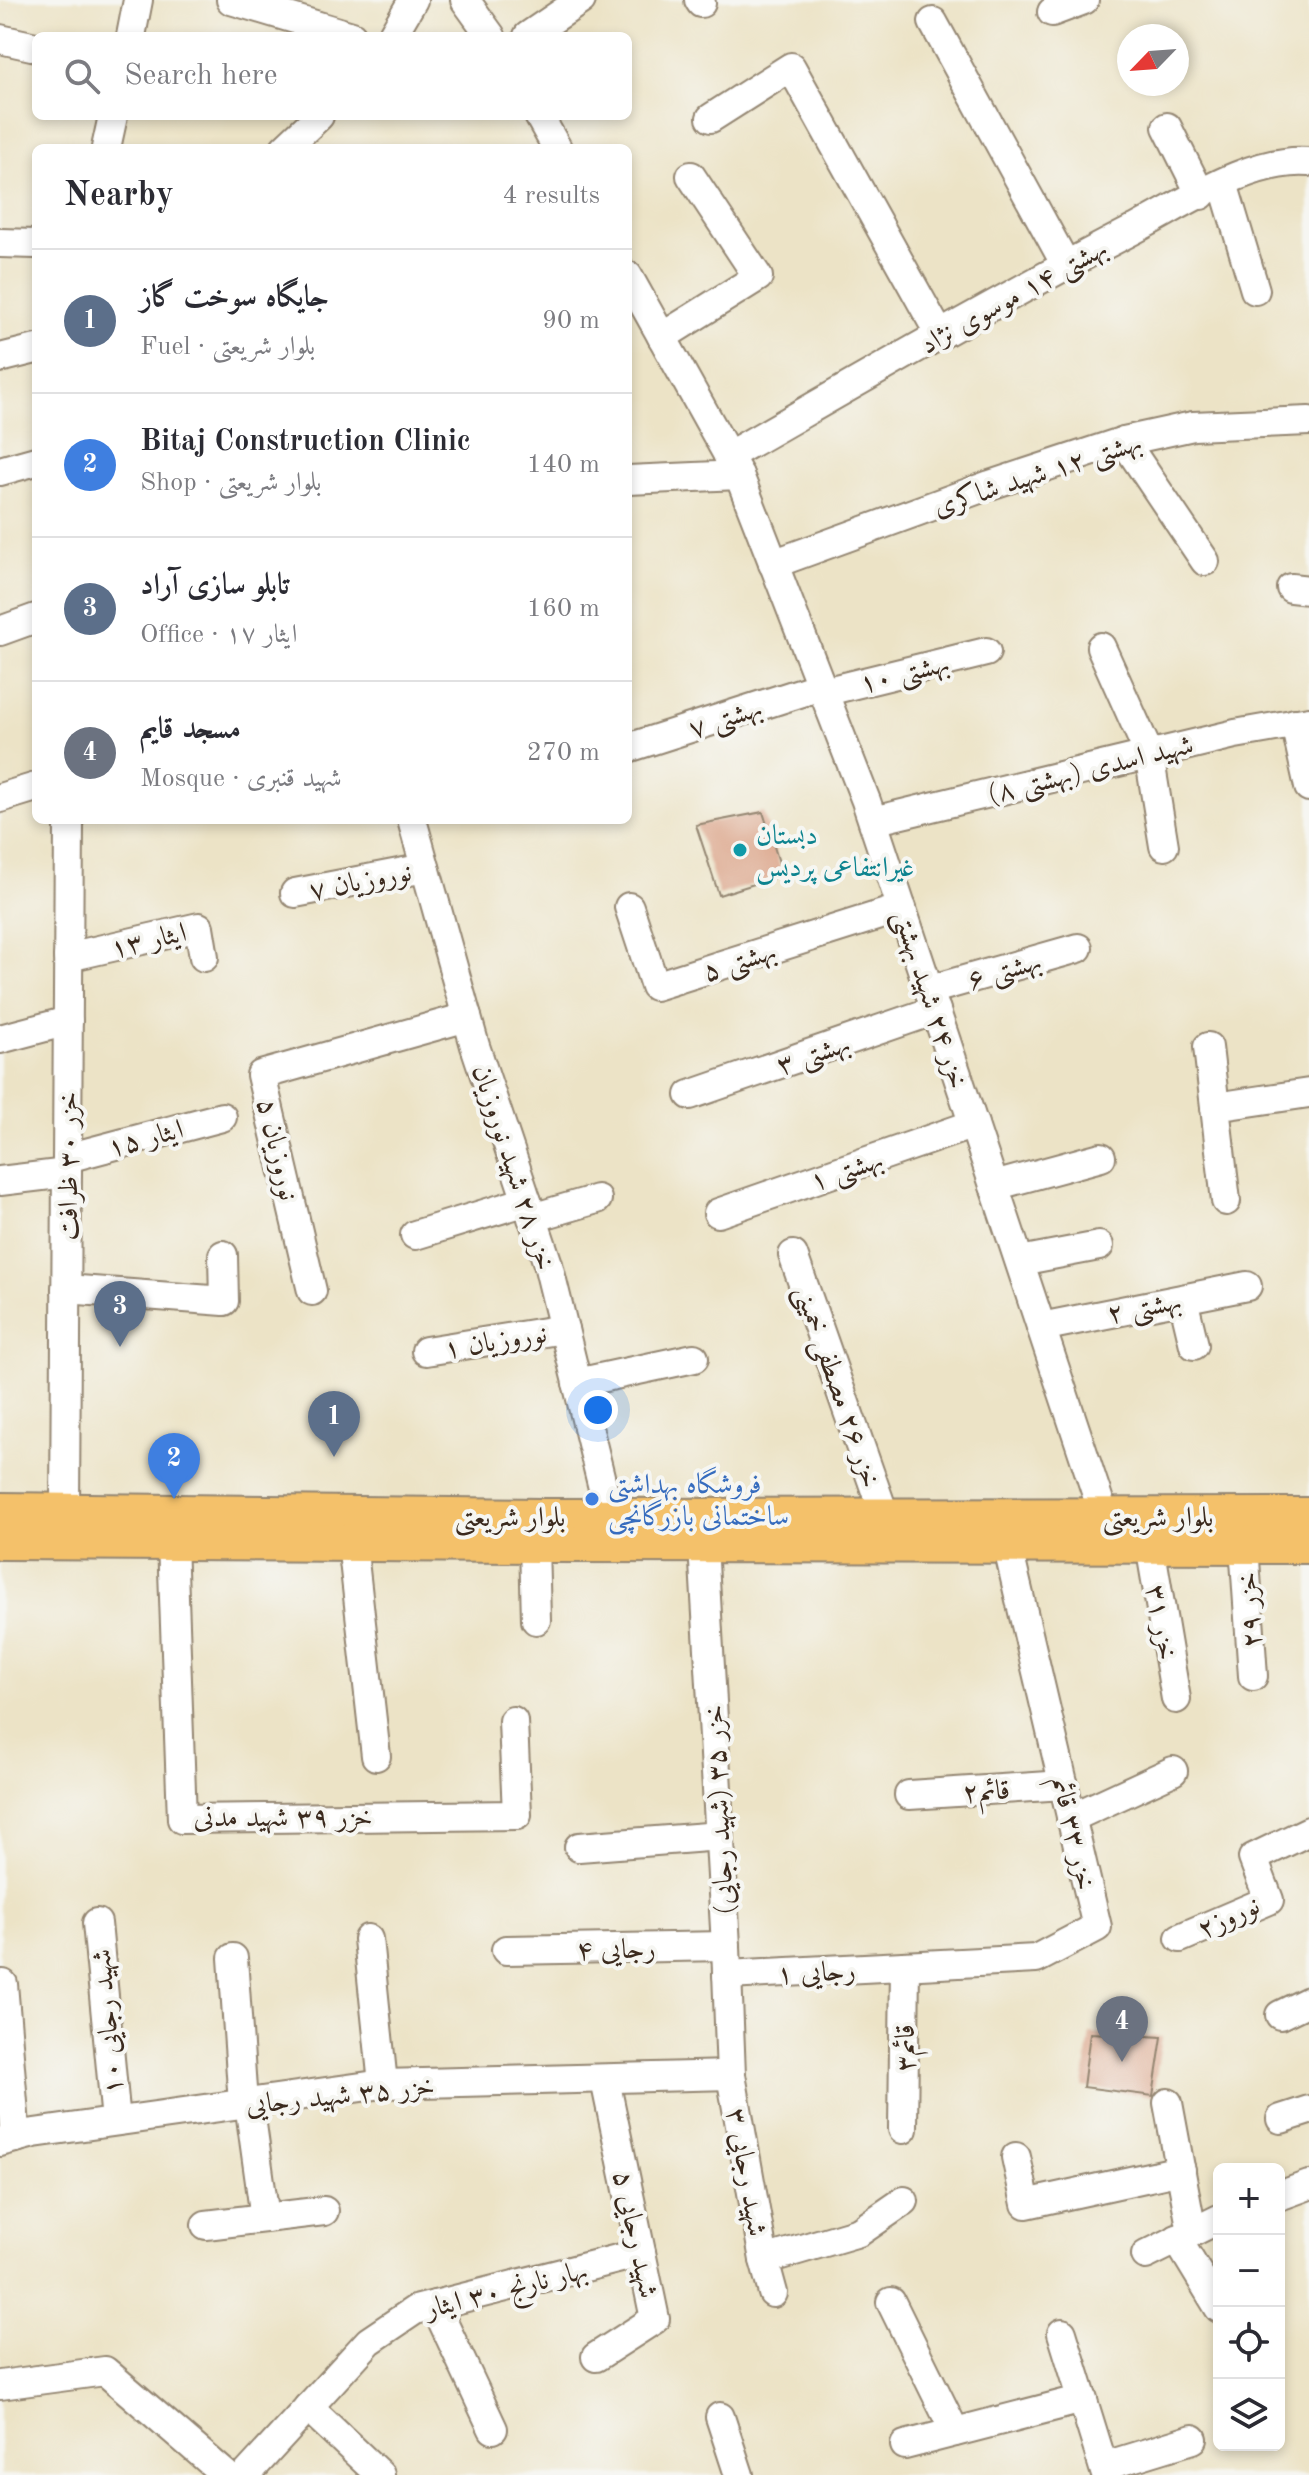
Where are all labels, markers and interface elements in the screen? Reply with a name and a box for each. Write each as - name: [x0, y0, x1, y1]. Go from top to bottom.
- north arrow: [1117, 24, 1189, 96]
- search box: [32, 32, 632, 120]
- icon: search: [60, 54, 104, 98]
- text: Search here: [124, 61, 278, 91]
- text: Nearby: [64, 179, 174, 213]
- text: 4 results: [502, 183, 600, 209]
- street label: بهشتی ۱۴ موسوی نژاد: [916, 235, 1115, 364]
- text: جایگاه سوخت گاز: [140, 283, 329, 313]
- text: 1: [82, 308, 98, 334]
- text: 90 m: [542, 308, 600, 334]
- text: Fuel · بلوار شریعتی: [140, 334, 315, 360]
- street label: بهشتی ۱۲ شهید شاکری: [929, 426, 1147, 527]
- text: Bitaj Construction Clinic: [140, 427, 471, 457]
- text: 2: [82, 452, 98, 478]
- text: 140 m: [527, 452, 600, 478]
- text: Shop · بلوار شریعتی: [140, 470, 321, 496]
- text: تابلو سازی آراد: [140, 571, 290, 601]
- text: 3: [82, 596, 98, 622]
- text: 160 m: [527, 596, 600, 622]
- text: Office · ایثار ۱۷: [140, 622, 297, 648]
- street label: بهشتی ۱۰: [857, 650, 954, 703]
- street label: بهشتی ۷: [686, 695, 767, 749]
- text: مسجد قایم: [140, 715, 241, 745]
- street label: شهید اسدی (بهشتی ۸): [985, 732, 1197, 814]
- text: 4: [82, 740, 98, 766]
- text: 270 m: [527, 740, 600, 766]
- text: Mosque · شهید قنبری: [140, 766, 342, 792]
- place label: دبستان غیرانتفاعی پردیس: [756, 823, 915, 885]
- marker: دبستان غیرانتفاعی پردیس: [731, 841, 749, 859]
- street label: نوروزیان ۷: [307, 859, 414, 908]
- street label: خزر ۲۴ شهید بهشتی: [883, 907, 971, 1094]
- street label: ایثار ۱۳: [108, 920, 190, 965]
- street label: بهشتی ۵: [700, 938, 781, 992]
- street label: بهشتی ۶: [965, 948, 1046, 1000]
- street label: بهشتی ۳: [774, 1030, 855, 1085]
- street label: خزر ۲۸ شهید نوروزیان: [464, 1062, 559, 1275]
- street label: خزر ۳۰ ظرافت: [56, 1092, 85, 1240]
- street label: نوروزیان ۵: [250, 1096, 301, 1204]
- street label: ایثار ۱۵: [105, 1116, 187, 1164]
- street label: بهشتی ۱: [807, 1146, 888, 1201]
- pin: 3: [94, 1281, 146, 1347]
- street label: خزر ۲۶ مصطفی خمینی: [785, 1282, 884, 1493]
- street label: بهشتی ۲: [1105, 1288, 1185, 1334]
- street label: نوروزیان ۱: [442, 1321, 549, 1366]
- your location: [578, 1390, 618, 1430]
- pin: 1: [308, 1391, 360, 1457]
- pin: 2: [148, 1433, 200, 1499]
- place label: فروشگاه بهداشتی ساختمانی بازرگانچی: [608, 1466, 789, 1535]
- marker: فروشگاه بهداشتی ساختمانی بازرگانچی: [583, 1490, 601, 1508]
- street label: بلوار شریعتی: [455, 1505, 565, 1537]
- street label: بلوار شریعتی: [1103, 1505, 1213, 1537]
- street label: خزر ۲۹: [1234, 1571, 1268, 1649]
- street label: خزر ۳۱: [1140, 1582, 1180, 1663]
- street label: خزر ۳۵ (شهید رجایی): [702, 1704, 742, 1916]
- street label: خزر ۳۳ قائم: [1038, 1774, 1100, 1895]
- street label: قائم۲: [961, 1776, 1012, 1817]
- street label: خزر ۳۹ شهید مدنی: [193, 1805, 373, 1835]
- street label: نوروز۲: [1194, 1892, 1265, 1946]
- street label: رجایی ۴: [576, 1936, 656, 1968]
- street label: شهید رجایی ۱۰: [89, 1948, 131, 2096]
- street label: رجایی ۱: [776, 1958, 857, 1992]
- pin: 4: [1096, 1996, 1148, 2062]
- street label: قائم۳: [892, 2024, 929, 2072]
- street label: خزر ۳۵ شهید رجایی: [245, 2073, 436, 2123]
- street label: شهید رجایی ۳: [718, 2106, 770, 2239]
- map controls: [1213, 2163, 1285, 2451]
- button: +: [1213, 2163, 1285, 2235]
- street label: شهید رجایی ۵: [605, 2168, 661, 2301]
- button: −: [1213, 2235, 1285, 2307]
- street label: بهار نارنج ۳۰ ایثار: [419, 2256, 593, 2333]
- button: locate: [1213, 2307, 1285, 2379]
- button: layers: [1213, 2379, 1285, 2451]

